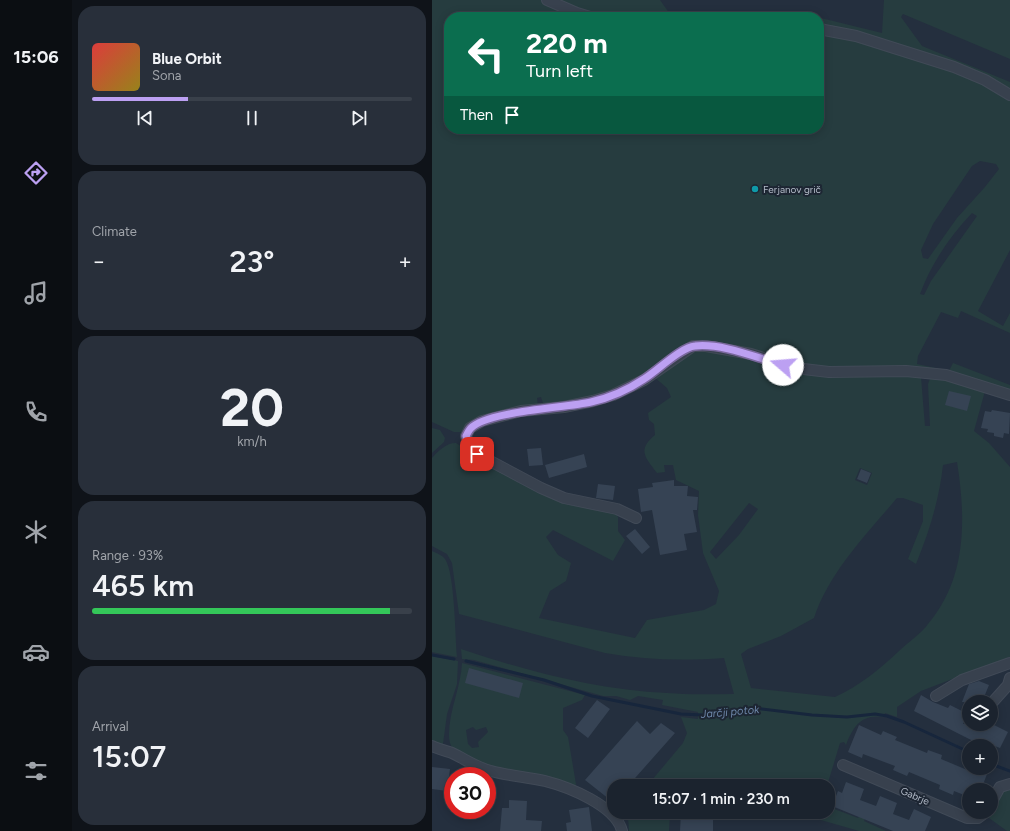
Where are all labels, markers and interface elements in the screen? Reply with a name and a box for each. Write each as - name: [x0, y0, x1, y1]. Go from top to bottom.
- text: 220 m: [526, 26, 608, 60]
- icon: left: [460, 28, 512, 80]
- text: 15:06: [13, 46, 59, 68]
- text: Blue Orbit: [152, 50, 222, 68]
- text: Turn left: [526, 60, 593, 82]
- text: Sona: [152, 68, 181, 83]
- icon: arrive: [501, 104, 523, 126]
- text: Then: [460, 106, 493, 124]
- icon: previous: [134, 107, 156, 129]
- icon: pause: [241, 107, 263, 129]
- icon: next: [348, 107, 370, 129]
- icon: directions: [22, 159, 50, 187]
- place label: Ferjanov grič: [763, 183, 821, 196]
- marker: Ferjanov grič: [750, 184, 760, 194]
- text: Climate: [92, 224, 137, 239]
- text: 23°: [230, 243, 274, 280]
- text: −: [92, 248, 106, 275]
- text: +: [398, 248, 412, 275]
- icon: music: [22, 279, 50, 307]
- position arrow: [762, 344, 804, 386]
- text: 20: [220, 377, 284, 439]
- icon: phone: [22, 398, 50, 426]
- text: km/h: [237, 434, 267, 449]
- pin: [460, 437, 494, 471]
- icon: arrive: [466, 443, 488, 465]
- icon: climate: [22, 518, 50, 546]
- text: Range · 93%: [92, 548, 163, 563]
- text: 465 km: [92, 567, 194, 604]
- icon: car: [22, 638, 50, 666]
- map controls: [962, 695, 998, 819]
- button: layers: [962, 695, 998, 731]
- water label: Jarčji potok: [699, 703, 761, 721]
- text: Arrival: [92, 719, 129, 734]
- text: 15:07: [92, 738, 166, 775]
- button: +: [962, 739, 998, 775]
- icon: filters: [22, 757, 50, 785]
- speed limit sign: 30: [444, 767, 496, 819]
- button: −: [962, 783, 998, 819]
- street label: Gabrje: [899, 784, 932, 808]
- text: 15:07 · 1 min · 230 m: [652, 790, 790, 808]

